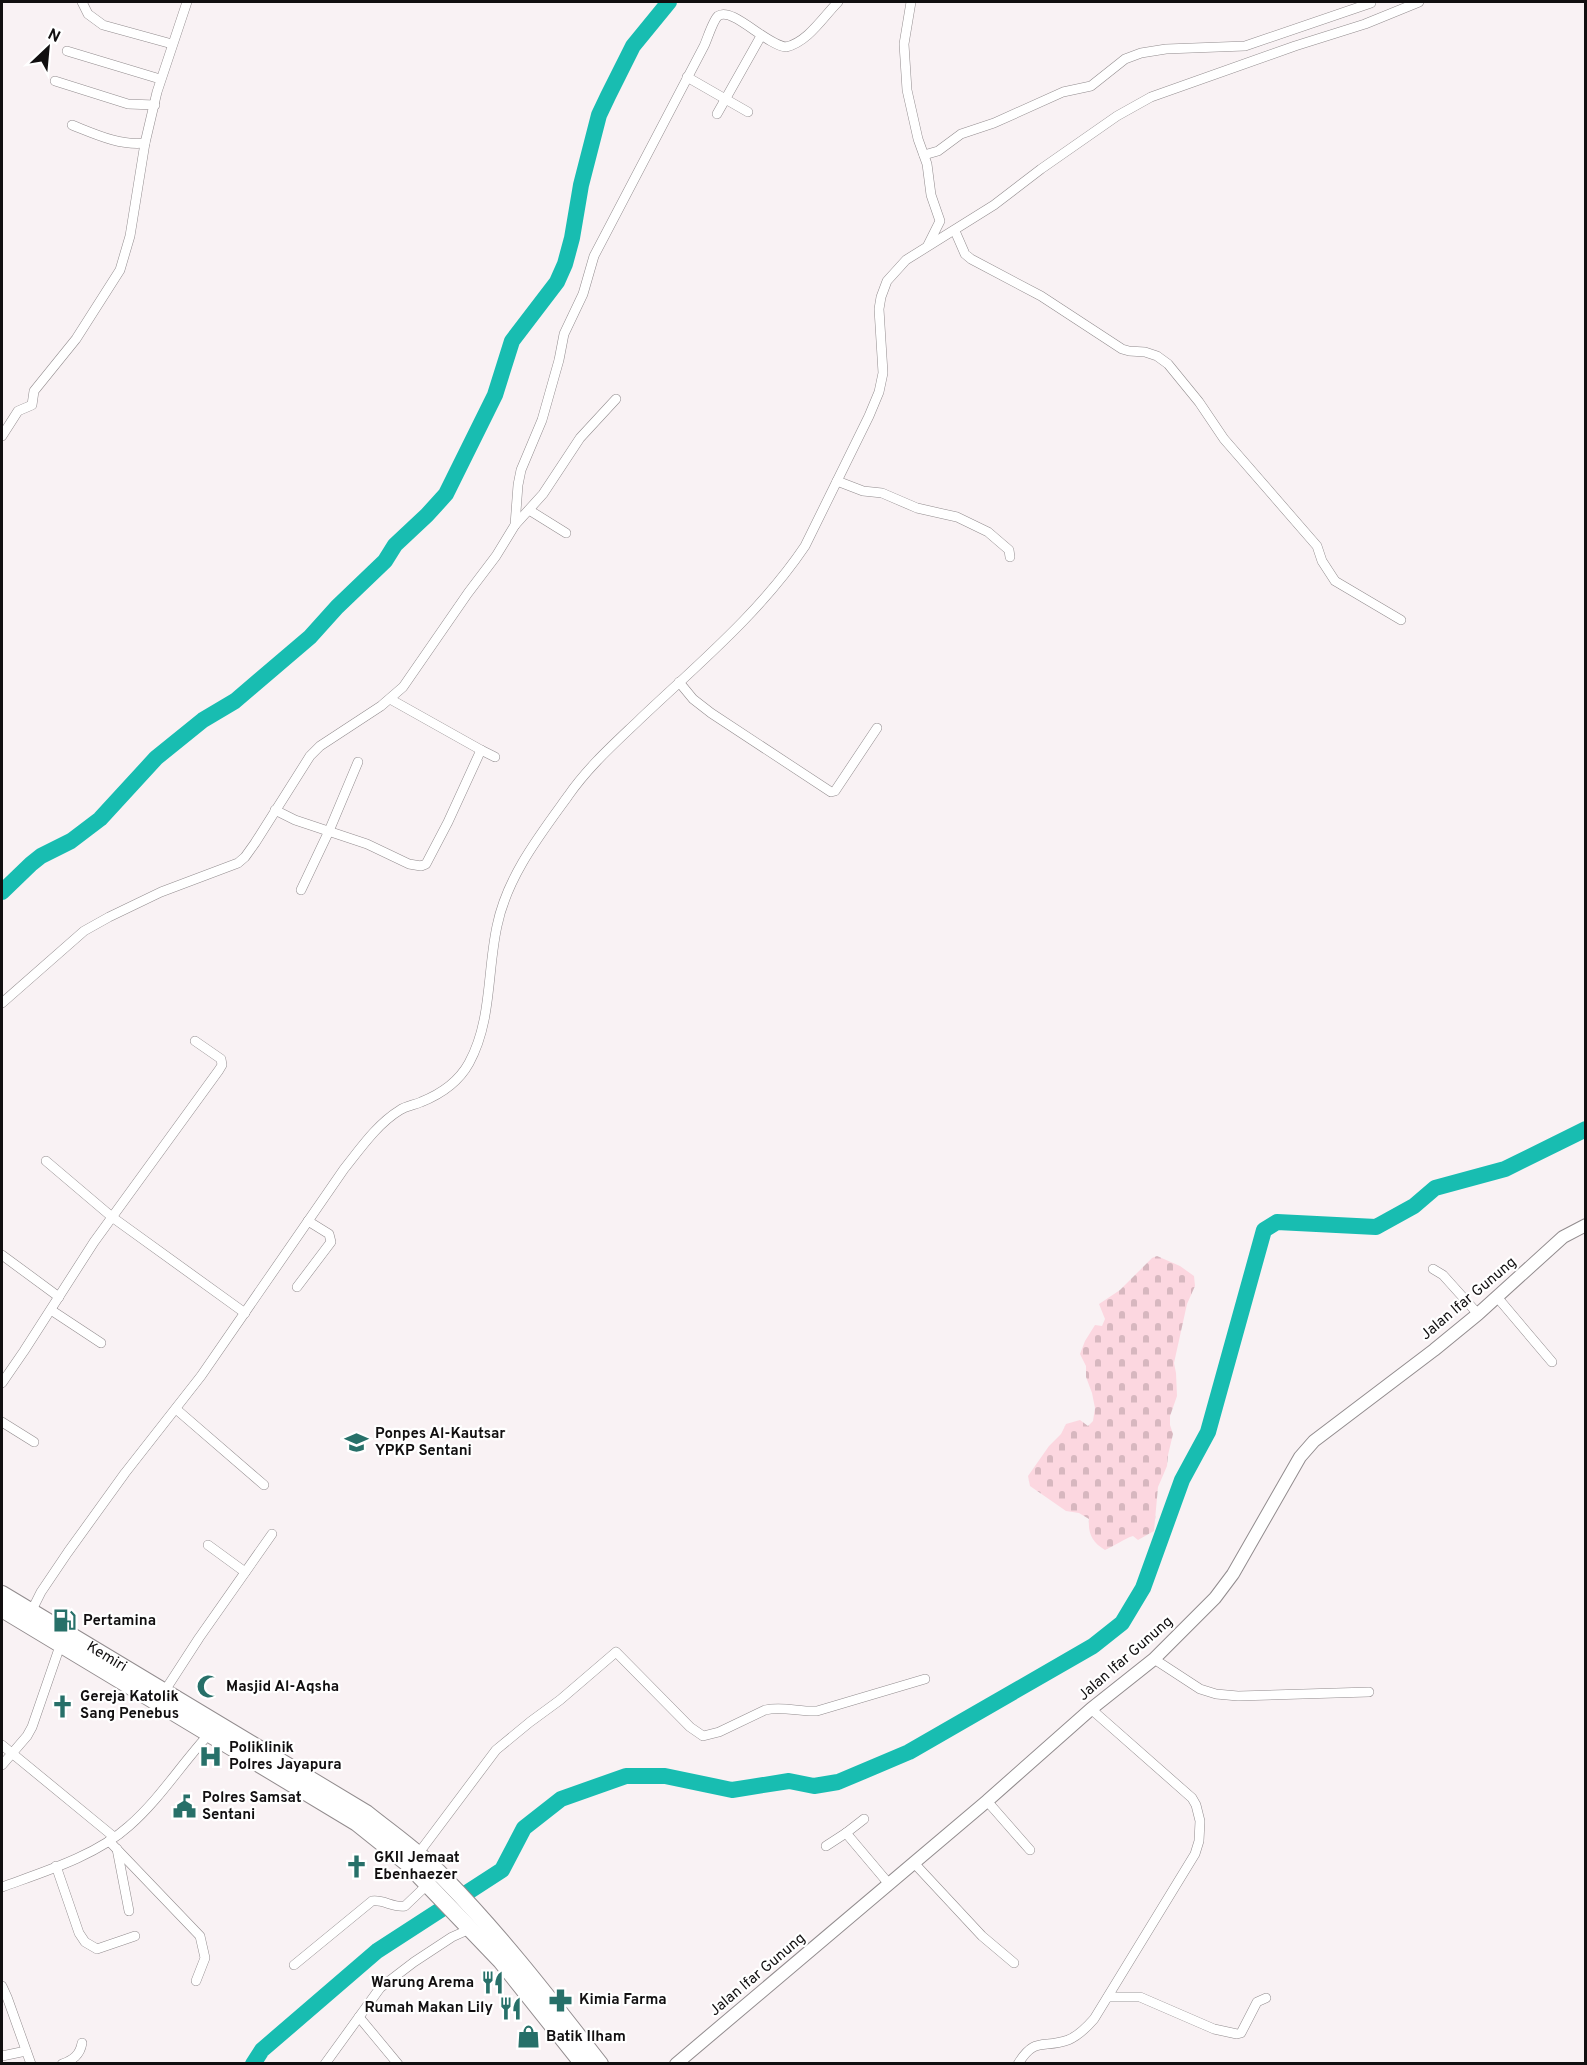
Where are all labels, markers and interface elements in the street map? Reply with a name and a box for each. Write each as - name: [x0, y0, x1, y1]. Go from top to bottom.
- north arrow: [18, 18, 78, 78]
- text: N: [44, 25, 63, 48]
- street label: Jalan Ifar Gunung: [1417, 1253, 1521, 1345]
- place label: Ponpes Al-Kautsar YPKP Sentani: [375, 1425, 506, 1461]
- school or university icon: Ponpes Al-Kautsar YPKP Sentani: [344, 1430, 370, 1456]
- fuel station icon: Pertamina: [52, 1608, 78, 1634]
- place label: Pertamina: [83, 1612, 156, 1631]
- street label: Jalan Ifar Gunung: [1075, 1613, 1177, 1705]
- street label: Kemiri: [83, 1637, 130, 1676]
- mosque icon: Masjid Al-Aqsha: [195, 1674, 221, 1700]
- place label: Masjid Al-Aqsha: [226, 1678, 339, 1697]
- place label: Gereja Katolik Sang Penebus: [80, 1688, 179, 1724]
- church icon: Gereja Katolik Sang Penebus: [49, 1693, 75, 1719]
- place label: Poliklinik Polres Jayapura: [229, 1739, 342, 1775]
- hospital icon: Poliklinik Polres Jayapura: [198, 1744, 224, 1770]
- place label: Polres Samsat Sentani: [202, 1789, 302, 1825]
- public building icon: Polres Samsat Sentani: [171, 1794, 197, 1820]
- place label: GKII Jemaat Ebenhaezer: [374, 1849, 460, 1885]
- church icon: GKII Jemaat Ebenhaezer: [343, 1854, 369, 1880]
- street label: Jalan Ifar Gunung: [706, 1929, 810, 2021]
- restaurant icon: Warung Arema: [479, 1970, 505, 1996]
- place label: Warung Arema: [371, 1974, 474, 1993]
- pharmacy icon: Kimia Farma: [548, 1987, 574, 2013]
- place label: Kimia Farma: [579, 1991, 667, 2010]
- restaurant icon: Rumah Makan Lily: [498, 1995, 524, 2021]
- place label: Rumah Makan Lily: [364, 1999, 493, 2018]
- shop icon: Batik Ilham: [515, 2024, 541, 2050]
- place label: Batik Ilham: [546, 2028, 626, 2047]

